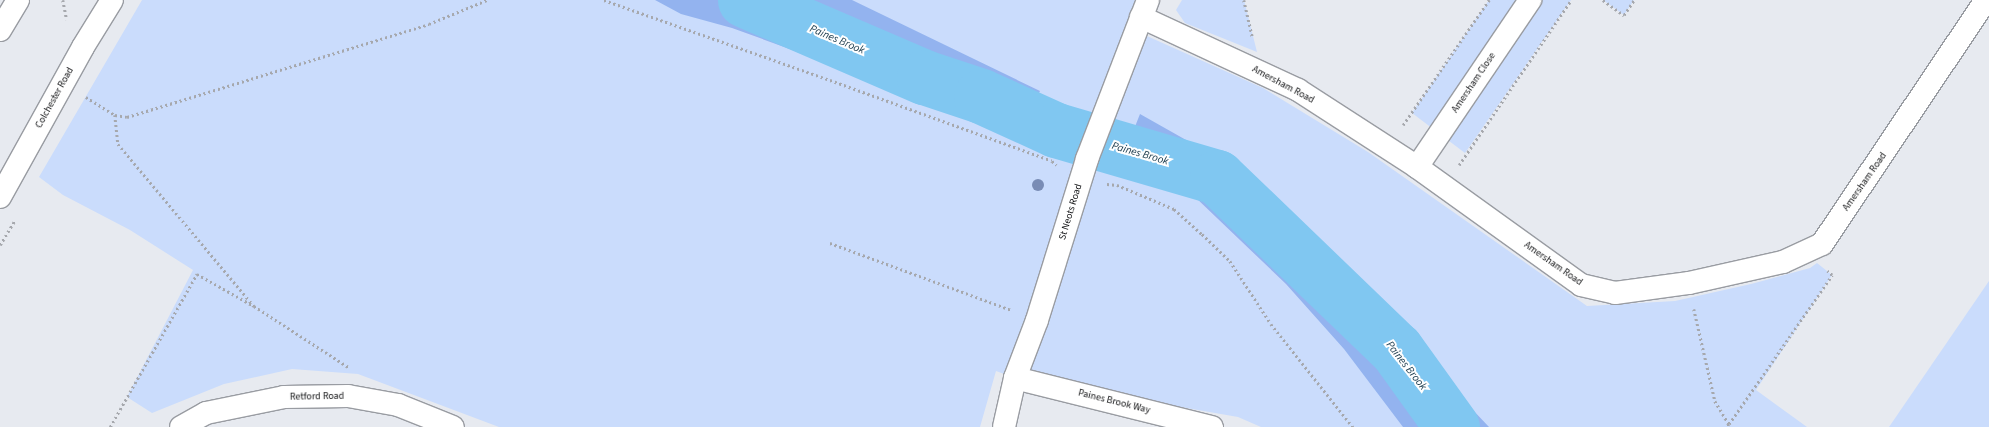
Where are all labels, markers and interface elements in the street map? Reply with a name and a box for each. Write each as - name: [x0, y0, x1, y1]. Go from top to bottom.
- water label: Paines Brook: [807, 22, 867, 58]
- street label: Amersham Close: [1449, 51, 1499, 115]
- street label: Amersham Road: [1250, 64, 1316, 106]
- street label: Colchester Road: [33, 65, 77, 131]
- water label: Paines Brook: [1110, 140, 1170, 168]
- street label: Amersham Road: [1840, 150, 1890, 214]
- street label: St Neots Road: [1057, 182, 1085, 242]
- street label: Amersham Road: [1521, 239, 1585, 289]
- water label: Paines Brook: [1383, 339, 1429, 393]
- street label: Paines Brook Way: [1077, 387, 1151, 417]
- street label: Retford Road: [290, 391, 344, 403]

